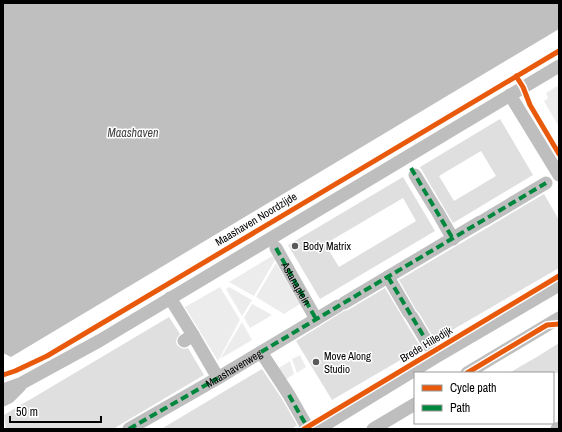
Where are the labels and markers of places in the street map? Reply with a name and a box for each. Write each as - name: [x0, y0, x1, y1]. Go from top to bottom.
- place label: Body Matrix: [303, 239, 352, 253]
- marker: Body Matrix: [290, 241, 300, 251]
- place label: Move Along Studio: [324, 349, 371, 376]
- marker: Move Along Studio: [311, 357, 321, 367]

